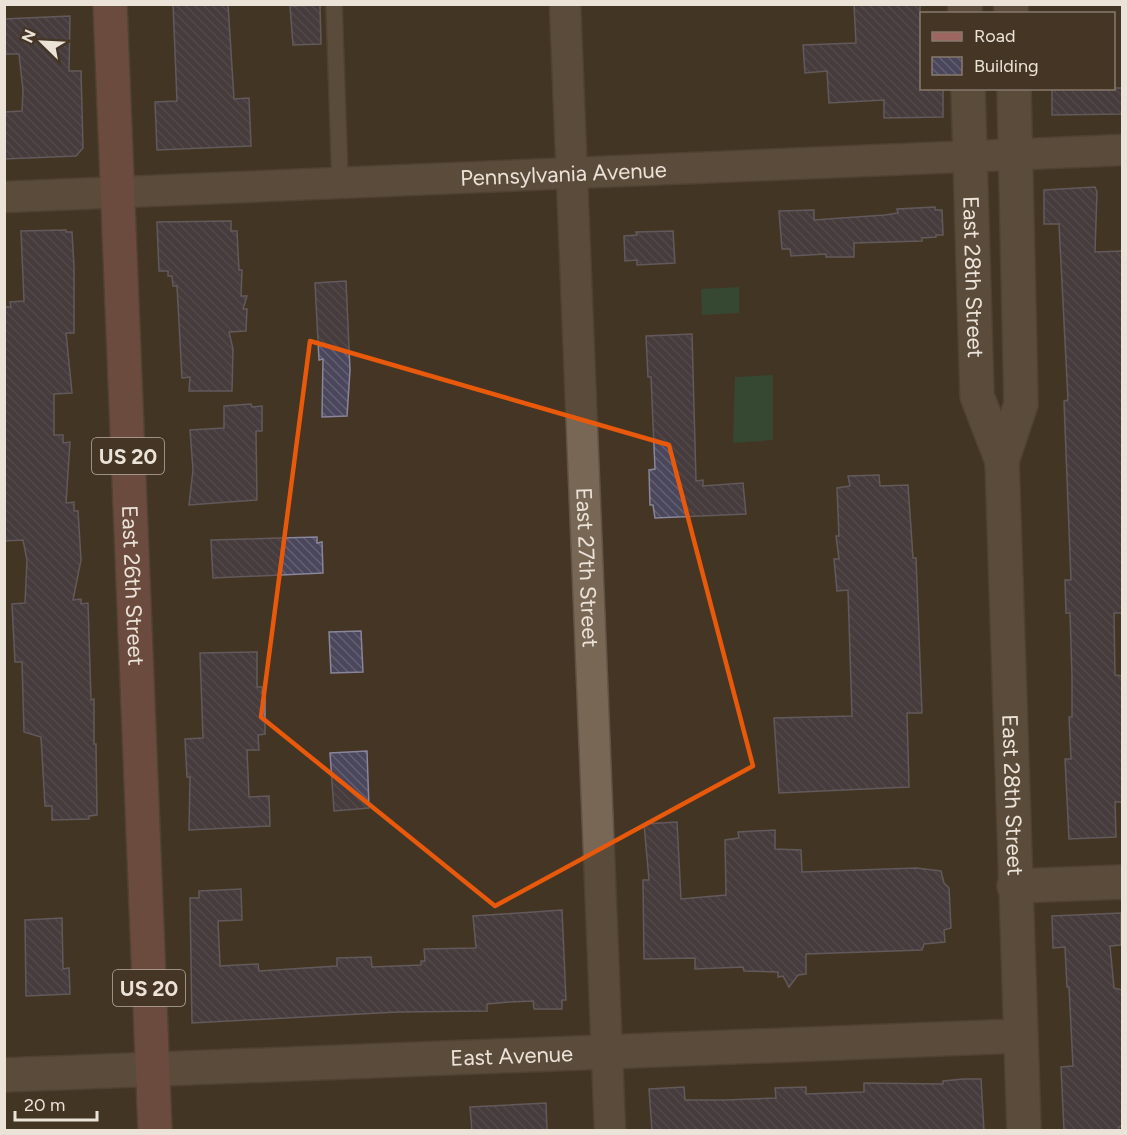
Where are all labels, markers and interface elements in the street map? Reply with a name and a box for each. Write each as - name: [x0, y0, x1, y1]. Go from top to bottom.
- north arrow: [12, 12, 72, 72]
- legend: [920, 12, 1115, 90]
- text: Road: [974, 25, 1015, 47]
- text: N: [18, 27, 40, 46]
- text: Building: [974, 55, 1039, 77]
- street label: Pennsylvania Avenue: [460, 156, 667, 191]
- street label: East 28th Street: [958, 196, 989, 358]
- road number: US 20: [92, 438, 164, 474]
- street label: East 27th Street: [571, 487, 604, 648]
- street label: East 26th Street: [117, 505, 150, 666]
- street label: East 28th Street: [997, 714, 1029, 876]
- road number: US 20: [113, 970, 185, 1006]
- street label: East Avenue: [450, 1040, 573, 1071]
- scale bar: [15, 1084, 98, 1122]
- text: 20 m: [24, 1094, 65, 1116]

